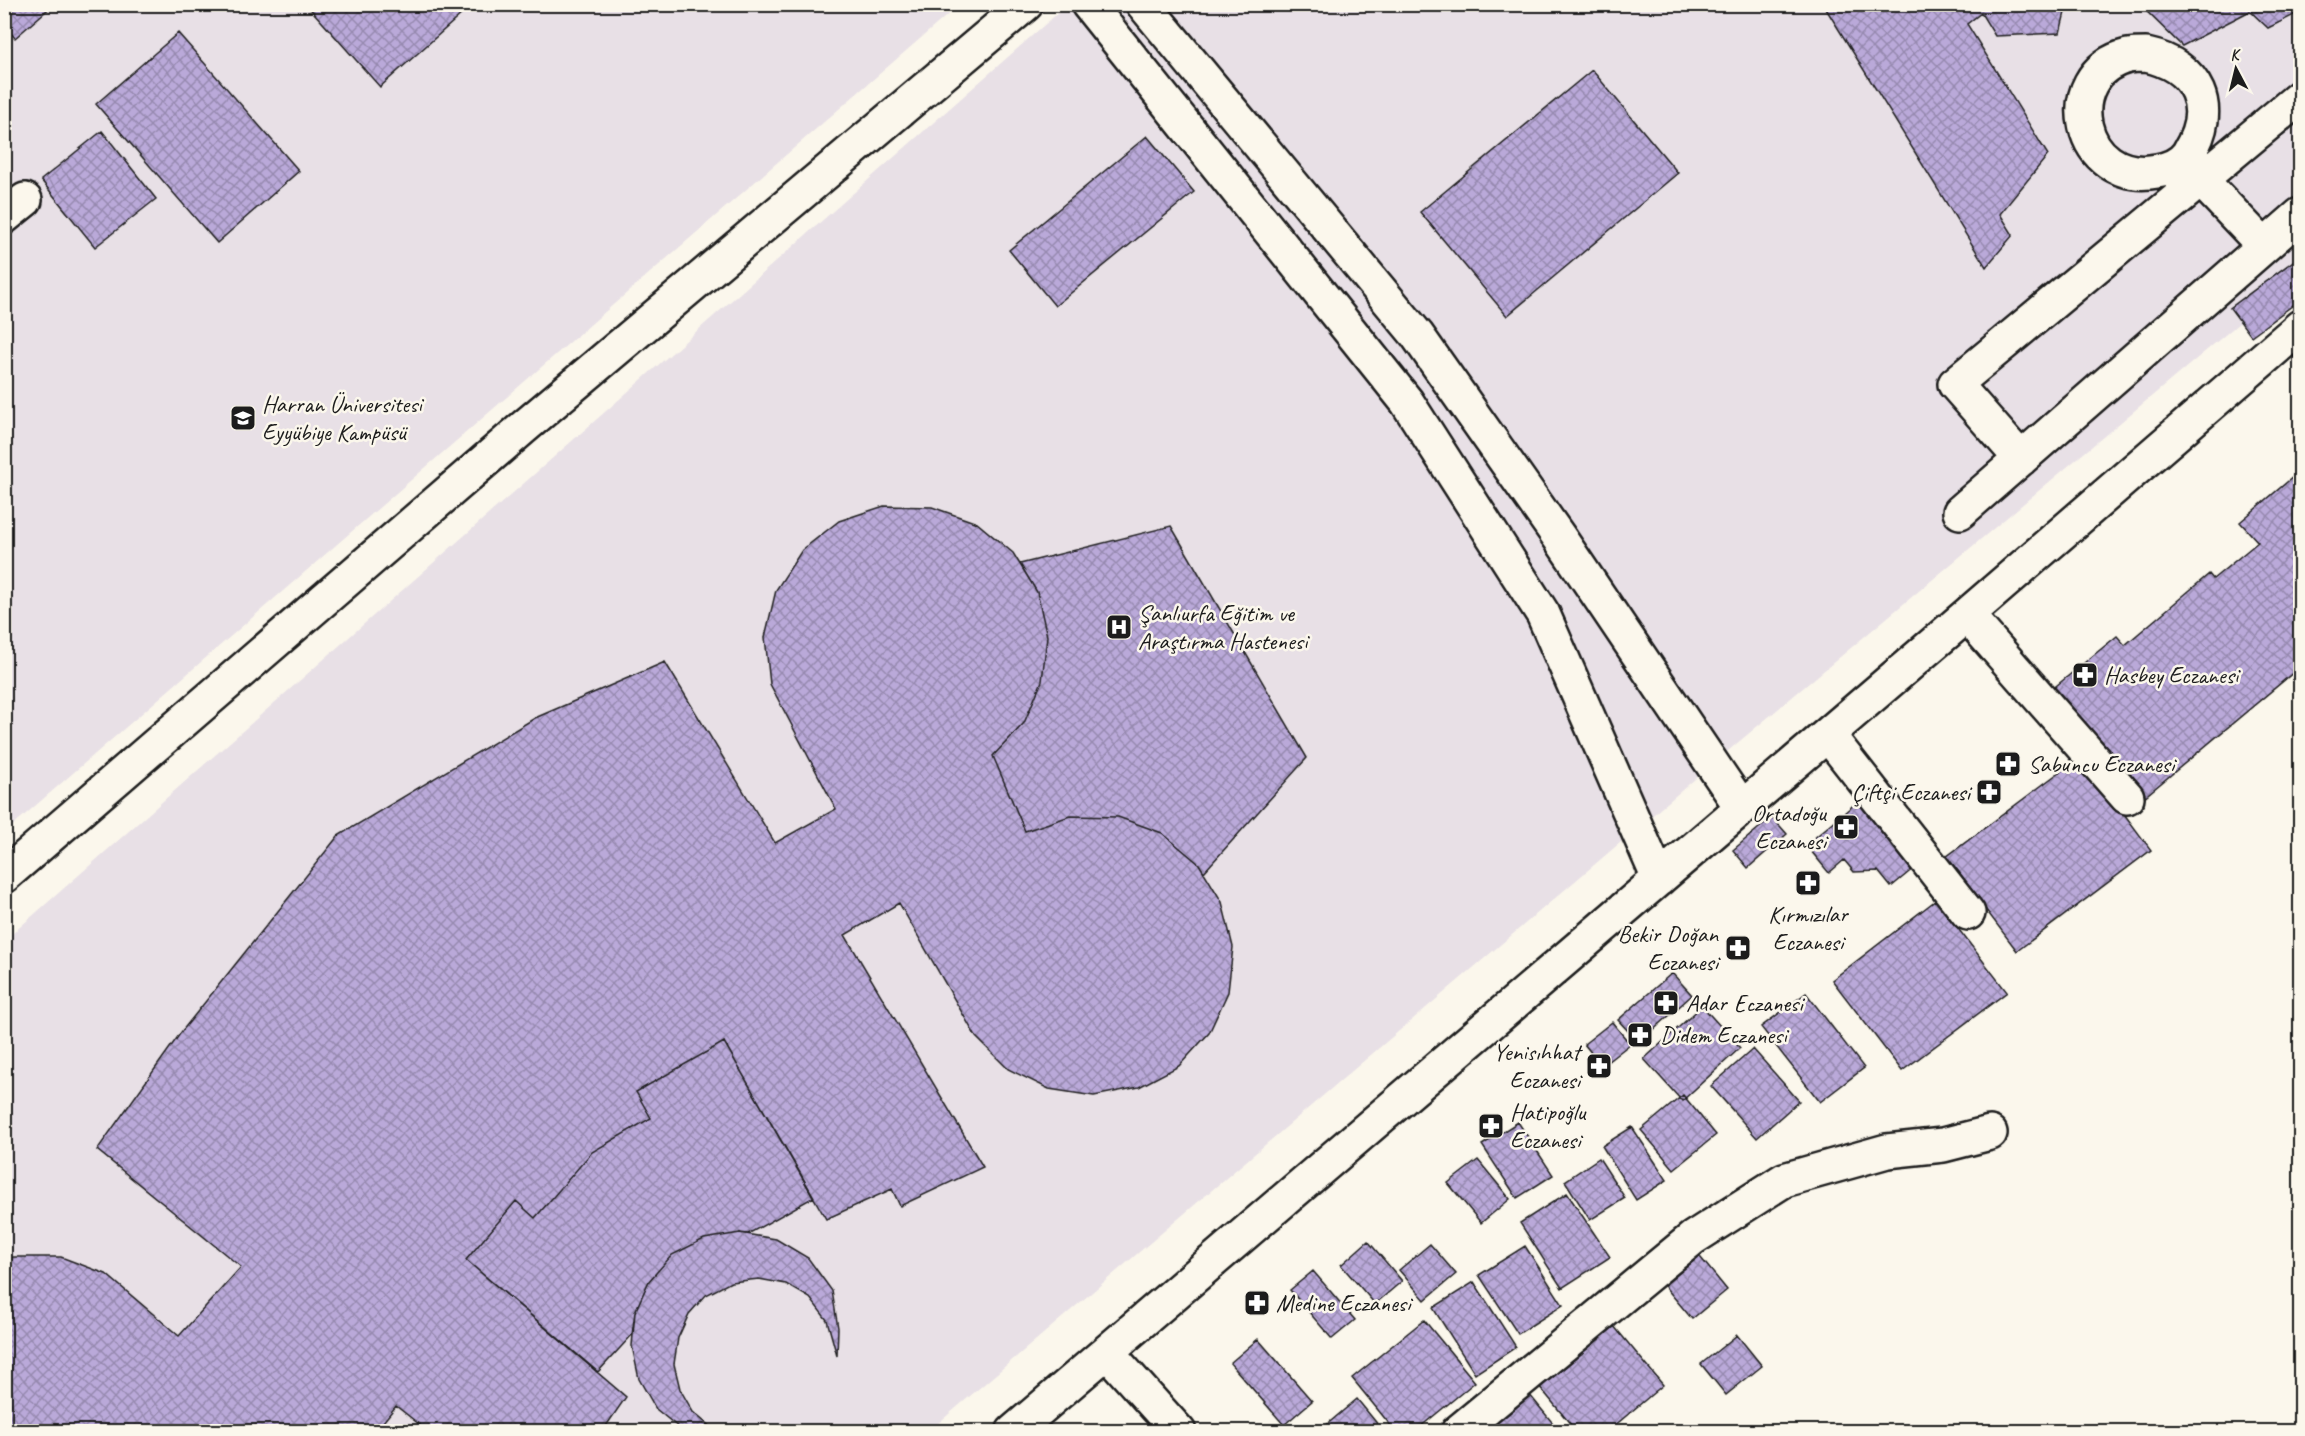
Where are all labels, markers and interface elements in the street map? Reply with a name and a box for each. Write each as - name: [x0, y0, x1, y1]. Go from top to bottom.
- north arrow: [2206, 39, 2266, 99]
- text: K: [2229, 44, 2243, 66]
- place label: Harran Üniversitesi Eyyübiye Kampüsü: [262, 389, 424, 447]
- school or university icon: Harran Üniversitesi Eyyübiye Kampüsü: [228, 403, 258, 433]
- place label: Şanlıurfa Eğitim ve Araştırma Hastenesi: [1138, 598, 1310, 656]
- hospital icon: Şanlıurfa Eğitim ve Araştırma Hastenesi: [1104, 612, 1134, 642]
- pharmacy icon: Hasbey Eczanesi: [2070, 660, 2100, 690]
- place label: Hasbey Eczanesi: [2104, 660, 2241, 690]
- pharmacy icon: Sabuncu Eczanesi: [1993, 749, 2023, 779]
- place label: Sabuncu Eczanesi: [2028, 749, 2178, 779]
- place label: Çiftçi Eczanesi: [1851, 777, 1973, 807]
- pharmacy icon: Çiftçi Eczanesi: [1974, 777, 2004, 807]
- place label: Ortadoğu Eczanesi: [1752, 798, 1830, 856]
- pharmacy icon: Ortadoğu Eczanesi: [1831, 812, 1861, 842]
- pharmacy icon: Kırmızılar Eczanesi: [1793, 868, 1823, 898]
- place label: Kırmızılar Eczanesi: [1768, 899, 1850, 957]
- place label: Bekir Doğan Eczanesi: [1618, 919, 1722, 977]
- pharmacy icon: Bekir Doğan Eczanesi: [1723, 933, 1753, 963]
- pharmacy icon: Adar Eczanesi: [1651, 988, 1681, 1018]
- place label: Adar Eczanesi: [1686, 988, 1805, 1018]
- pharmacy icon: Didem Eczanesi: [1625, 1020, 1655, 1050]
- place label: Didem Eczanesi: [1660, 1020, 1789, 1050]
- place label: Yenisıhhat Eczanesi: [1493, 1037, 1584, 1095]
- pharmacy icon: Yenisıhhat Eczanesi: [1584, 1051, 1614, 1081]
- place label: Hatipoğlu Eczanesi: [1510, 1097, 1588, 1155]
- pharmacy icon: Hatipoğlu Eczanesi: [1476, 1111, 1506, 1141]
- pharmacy icon: Medine Eczanesi: [1242, 1288, 1272, 1318]
- place label: Medine Eczanesi: [1276, 1288, 1414, 1318]

